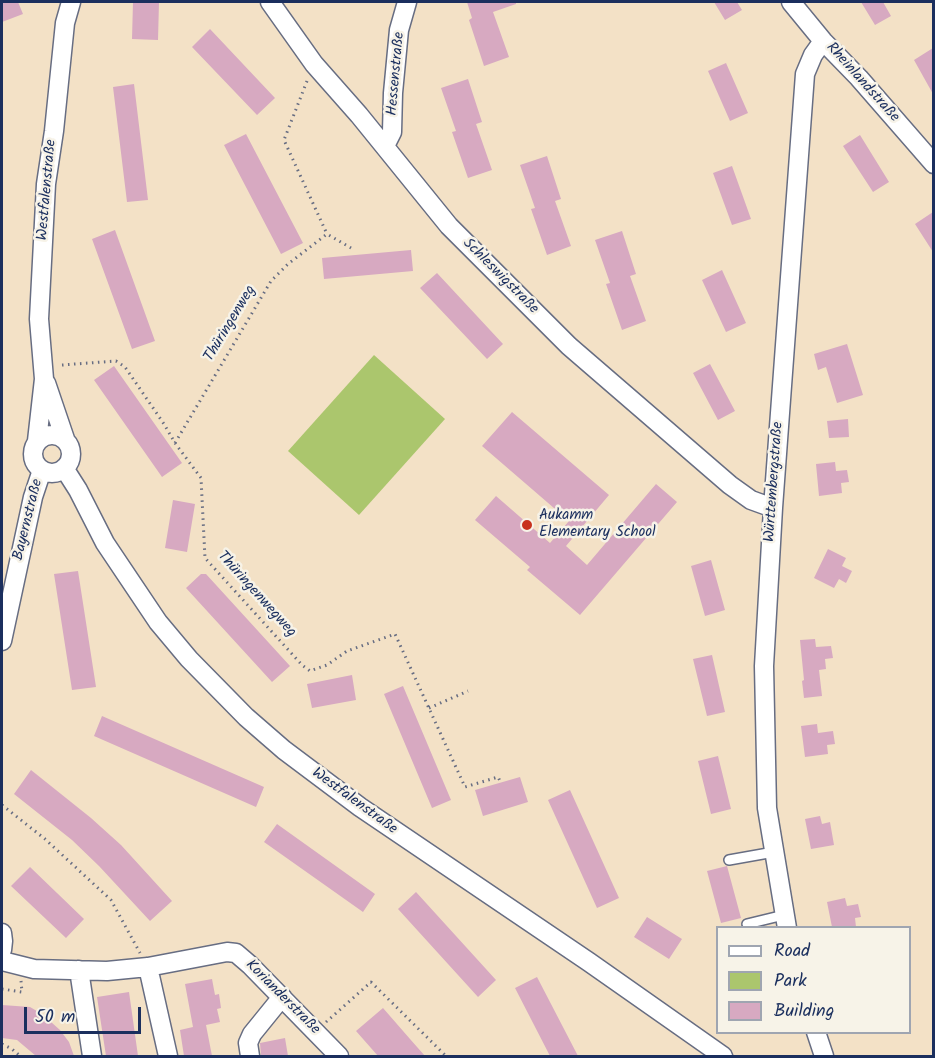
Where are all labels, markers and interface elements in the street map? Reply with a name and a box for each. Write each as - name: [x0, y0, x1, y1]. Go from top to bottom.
- street label: Hessenstraße: [384, 31, 410, 117]
- street label: Rheinlandstraße: [822, 39, 902, 127]
- street label: Westfalenstraße: [35, 139, 61, 241]
- street label: Schleswigstraße: [458, 235, 542, 319]
- street label: Thüringenweg: [201, 283, 261, 365]
- street label: Württembergstraße: [762, 421, 788, 543]
- street label: Bayernstraße: [10, 478, 48, 562]
- place label: Aukamm Elementary School: [539, 507, 656, 542]
- marker: Aukamm Elementary School: [520, 518, 534, 532]
- street label: Thüringenwegweg: [213, 548, 299, 642]
- street label: Westfalenstraße: [308, 765, 400, 839]
- legend: [716, 926, 911, 1034]
- text: Road: [774, 937, 810, 966]
- street label: Korianderstraße: [241, 957, 323, 1039]
- text: Park: [774, 967, 807, 996]
- scale bar: [27, 995, 144, 1033]
- text: Building: [774, 997, 834, 1026]
- text: 50 m: [35, 1003, 75, 1032]

